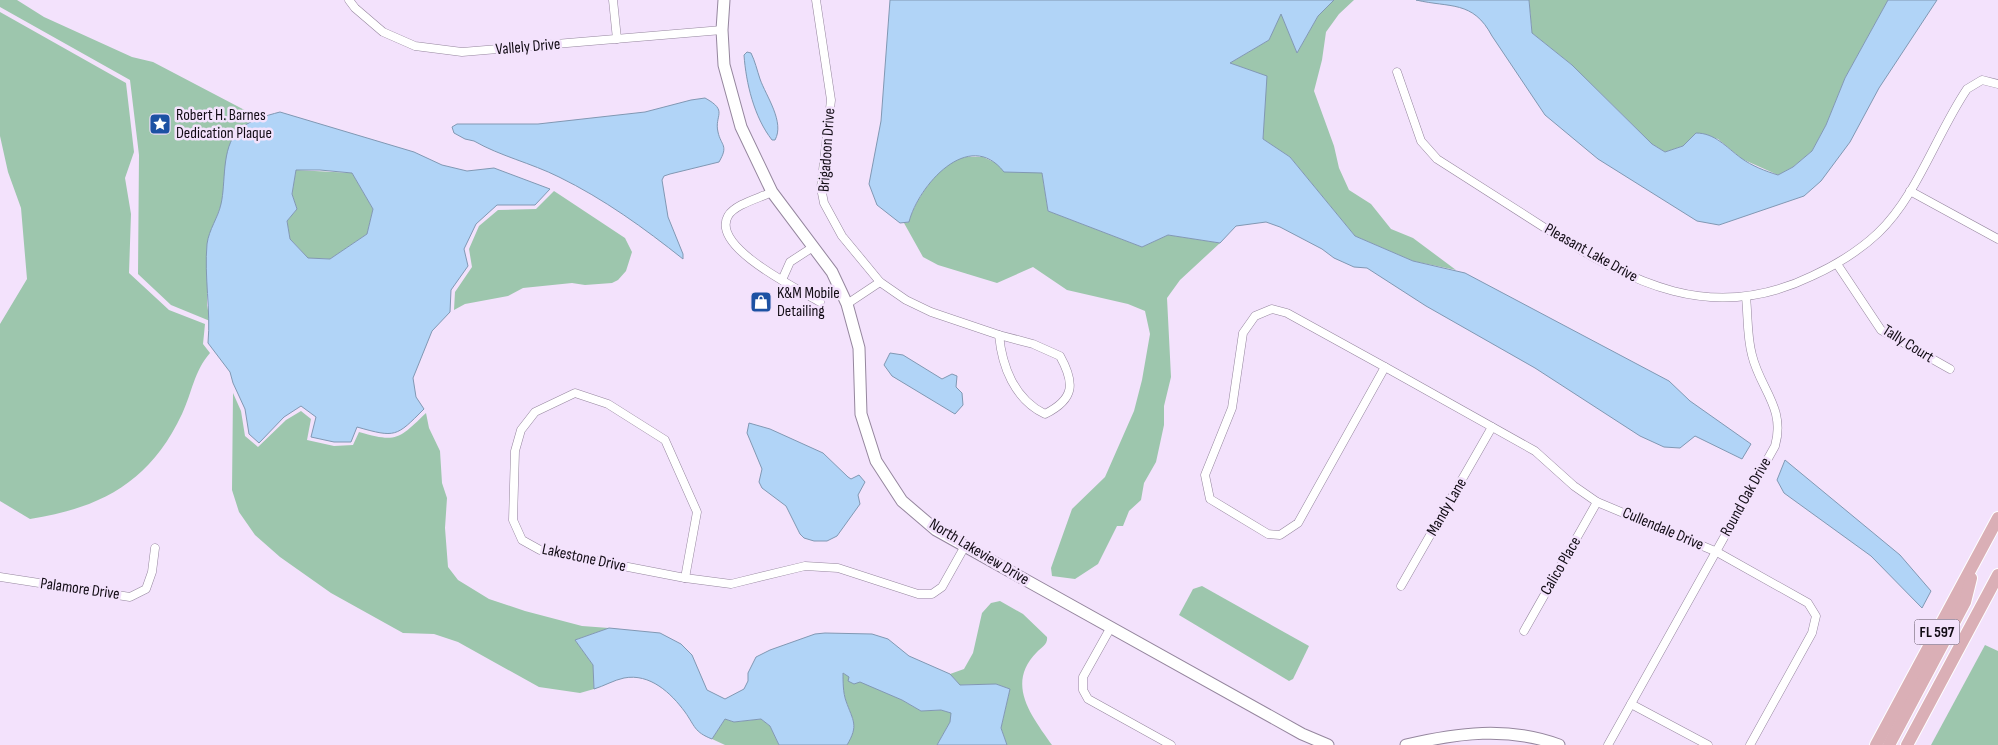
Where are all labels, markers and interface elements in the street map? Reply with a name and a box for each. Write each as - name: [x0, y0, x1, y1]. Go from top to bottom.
- street label: Vallely Drive: [495, 35, 561, 59]
- place label: Robert H. Barnes Dedication Plaque: [176, 106, 272, 143]
- street label: Brigadoon Drive: [815, 107, 839, 193]
- place icon: Robert H. Barnes Dedication Plaque: [148, 112, 172, 136]
- street label: Pleasant Lake Drive: [1541, 220, 1641, 286]
- place label: K&M Mobile Detailing: [777, 284, 840, 321]
- shop icon: K&M Mobile Detailing: [749, 290, 773, 314]
- street label: Tally Court: [1879, 321, 1937, 367]
- street label: Round Oak Drive: [1717, 454, 1775, 540]
- street label: Mandy Lane: [1423, 475, 1471, 539]
- street label: Cullendale Drive: [1620, 503, 1706, 555]
- street label: North Lakeview Drive: [926, 515, 1032, 589]
- street label: Calico Place: [1537, 533, 1585, 599]
- street label: Lakestone Drive: [540, 540, 628, 576]
- street label: Palamore Drive: [39, 574, 121, 604]
- road number: FL 597: [1914, 620, 1960, 644]

